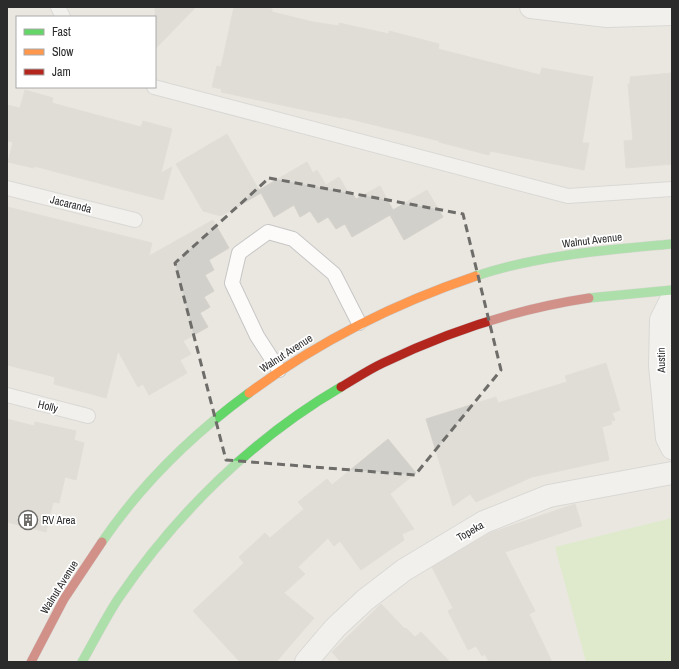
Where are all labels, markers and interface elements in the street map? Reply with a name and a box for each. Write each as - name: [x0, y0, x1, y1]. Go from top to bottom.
- legend: [16, 16, 156, 88]
- text: Fast: [52, 24, 71, 40]
- text: Slow: [52, 44, 74, 60]
- text: Jam: [52, 64, 71, 80]
- street label: Jacaranda: [49, 192, 93, 216]
- street label: Walnut Avenue: [561, 229, 623, 251]
- street label: Walnut Avenue: [257, 331, 315, 375]
- street label: Austin: [654, 347, 668, 374]
- street label: Holly: [37, 397, 60, 415]
- building icon: RV Area: [17, 509, 39, 531]
- place label: RV Area: [42, 513, 75, 527]
- street label: Topeka: [454, 518, 486, 544]
- street label: Walnut Avenue: [37, 558, 81, 616]

